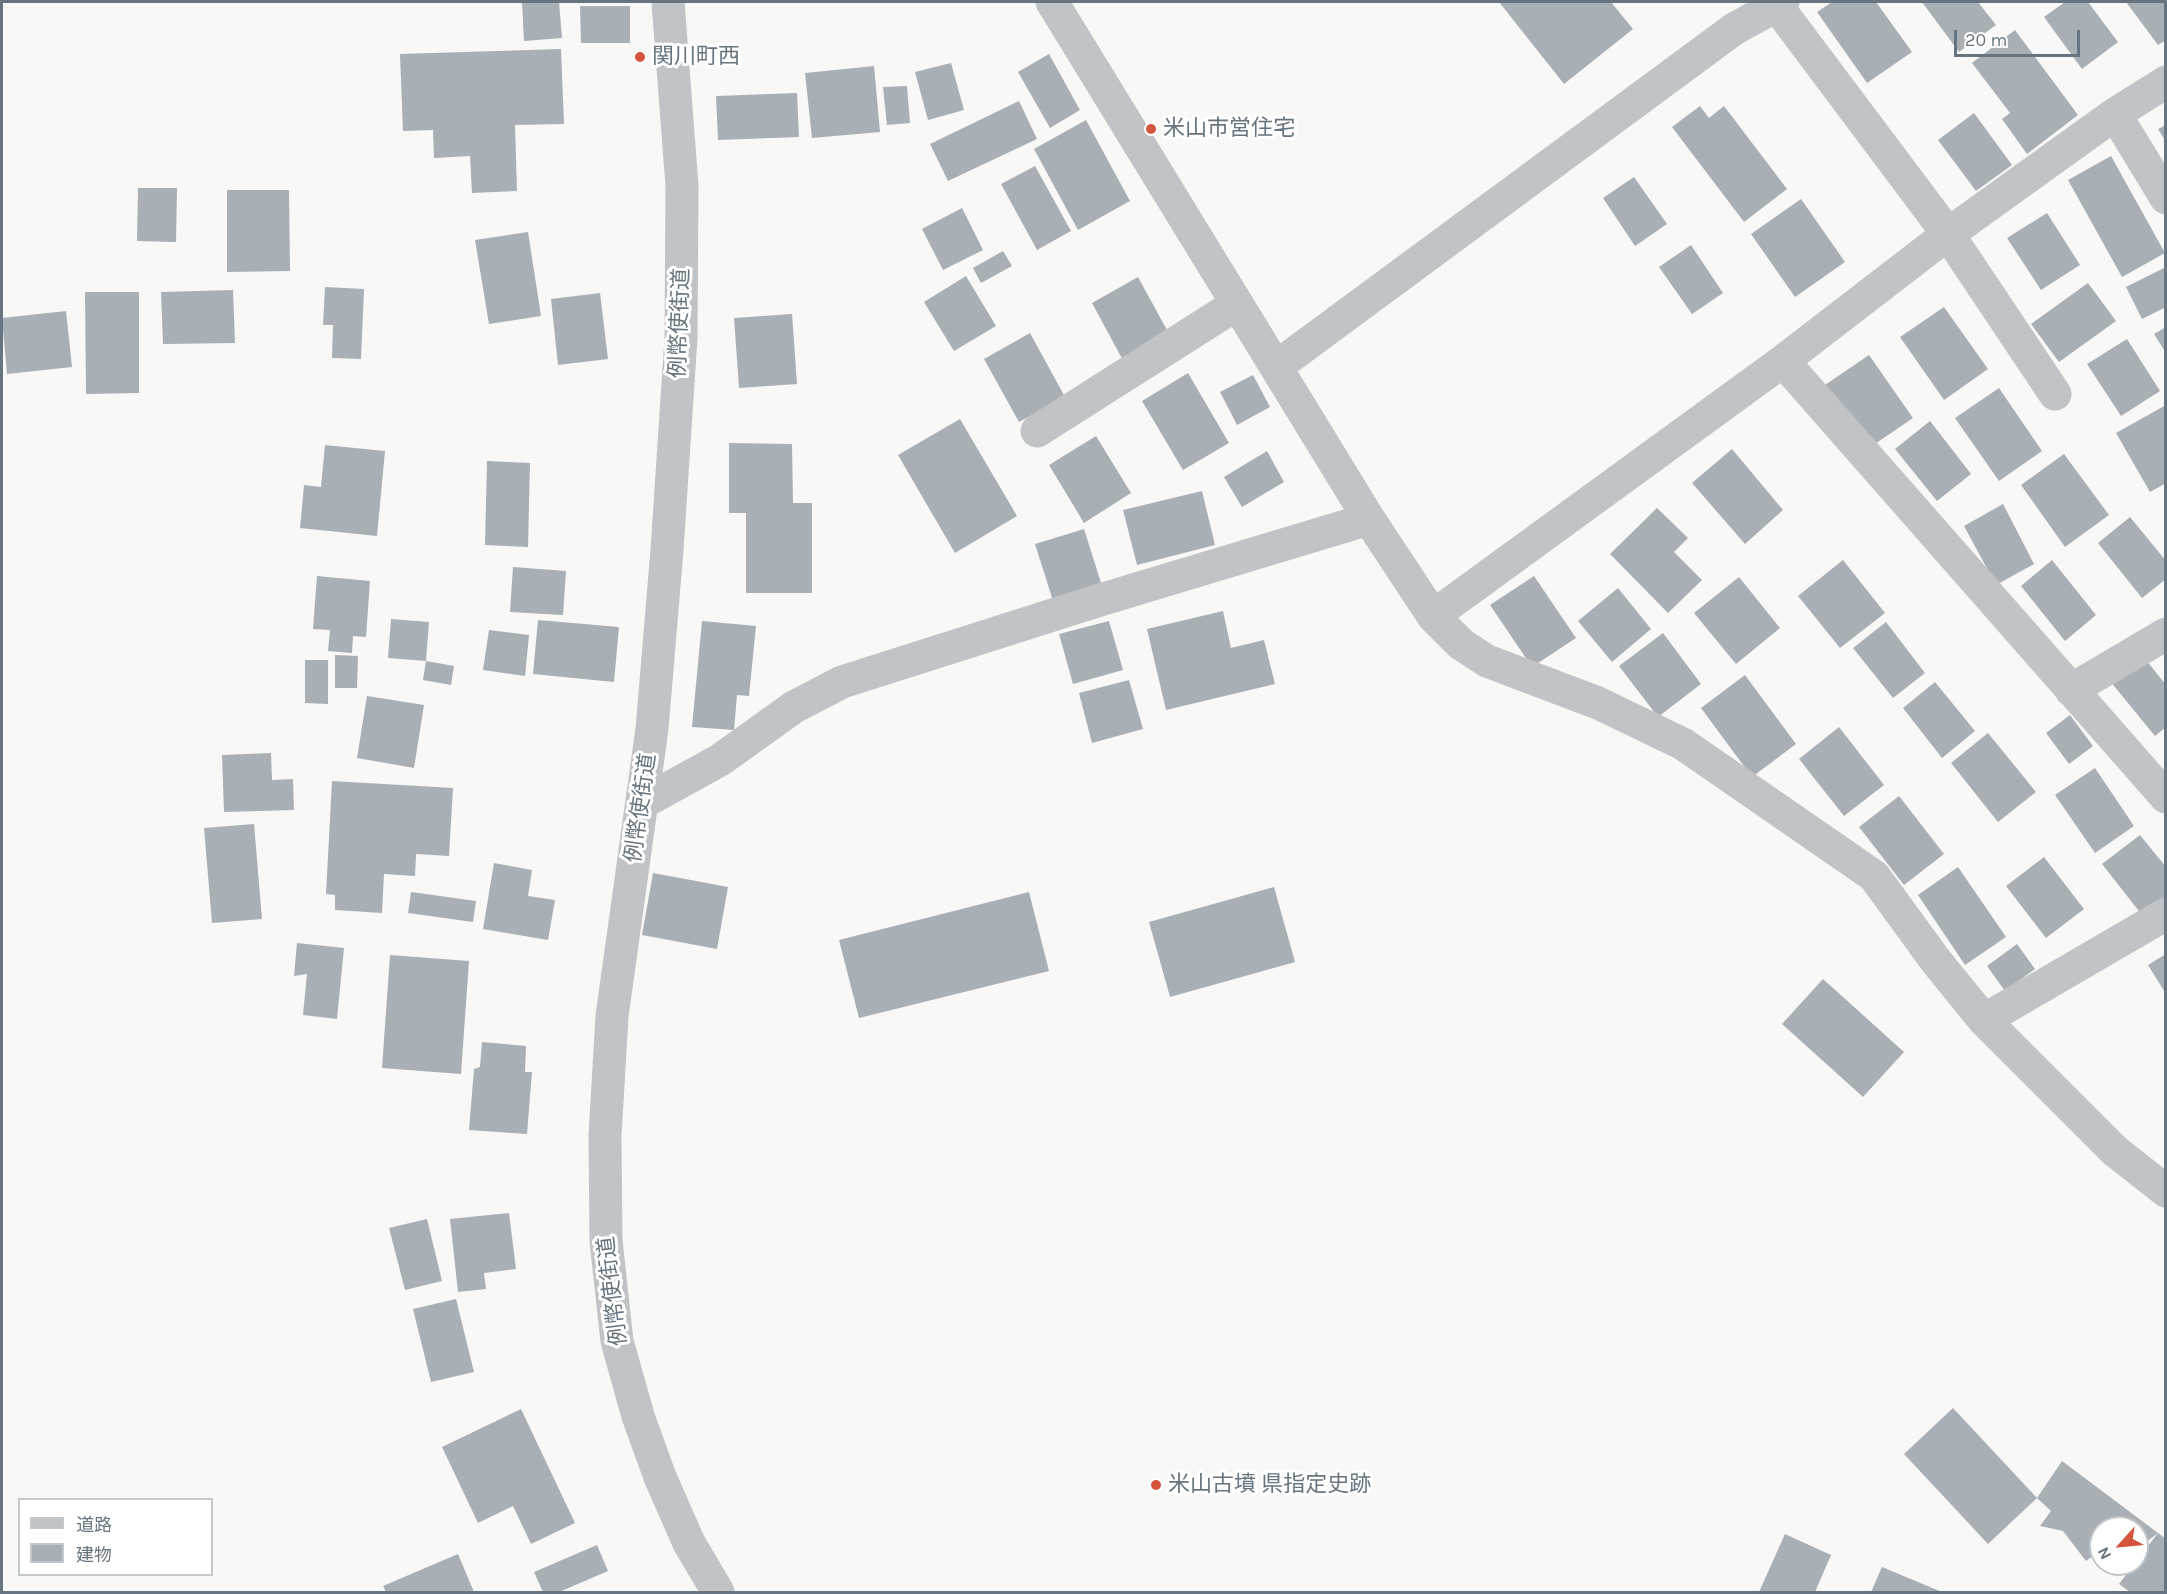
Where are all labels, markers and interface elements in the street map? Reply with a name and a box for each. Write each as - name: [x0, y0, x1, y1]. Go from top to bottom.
- scale bar: [1957, 18, 2083, 56]
- text: 20 m: [1965, 29, 2007, 51]
- place label: 関川町西: [652, 44, 740, 70]
- marker: 関川町西: [633, 50, 647, 64]
- place label: 米山市営住宅: [1163, 116, 1295, 142]
- marker: 米山市営住宅: [1144, 122, 1158, 136]
- street label: 例幣使街道: [665, 268, 695, 378]
- street label: 例幣使街道: [620, 752, 662, 864]
- street label: 例幣使街道: [593, 1235, 633, 1347]
- place label: 米山古墳 県指定史跡: [1168, 1472, 1371, 1498]
- marker: 米山古墳 県指定史跡: [1149, 1478, 1163, 1492]
- legend: [18, 1498, 213, 1576]
- text: 道路: [76, 1514, 112, 1536]
- north arrow: [2089, 1516, 2149, 1576]
- text: 建物: [76, 1544, 112, 1566]
- text: N: [2093, 1544, 2115, 1563]

